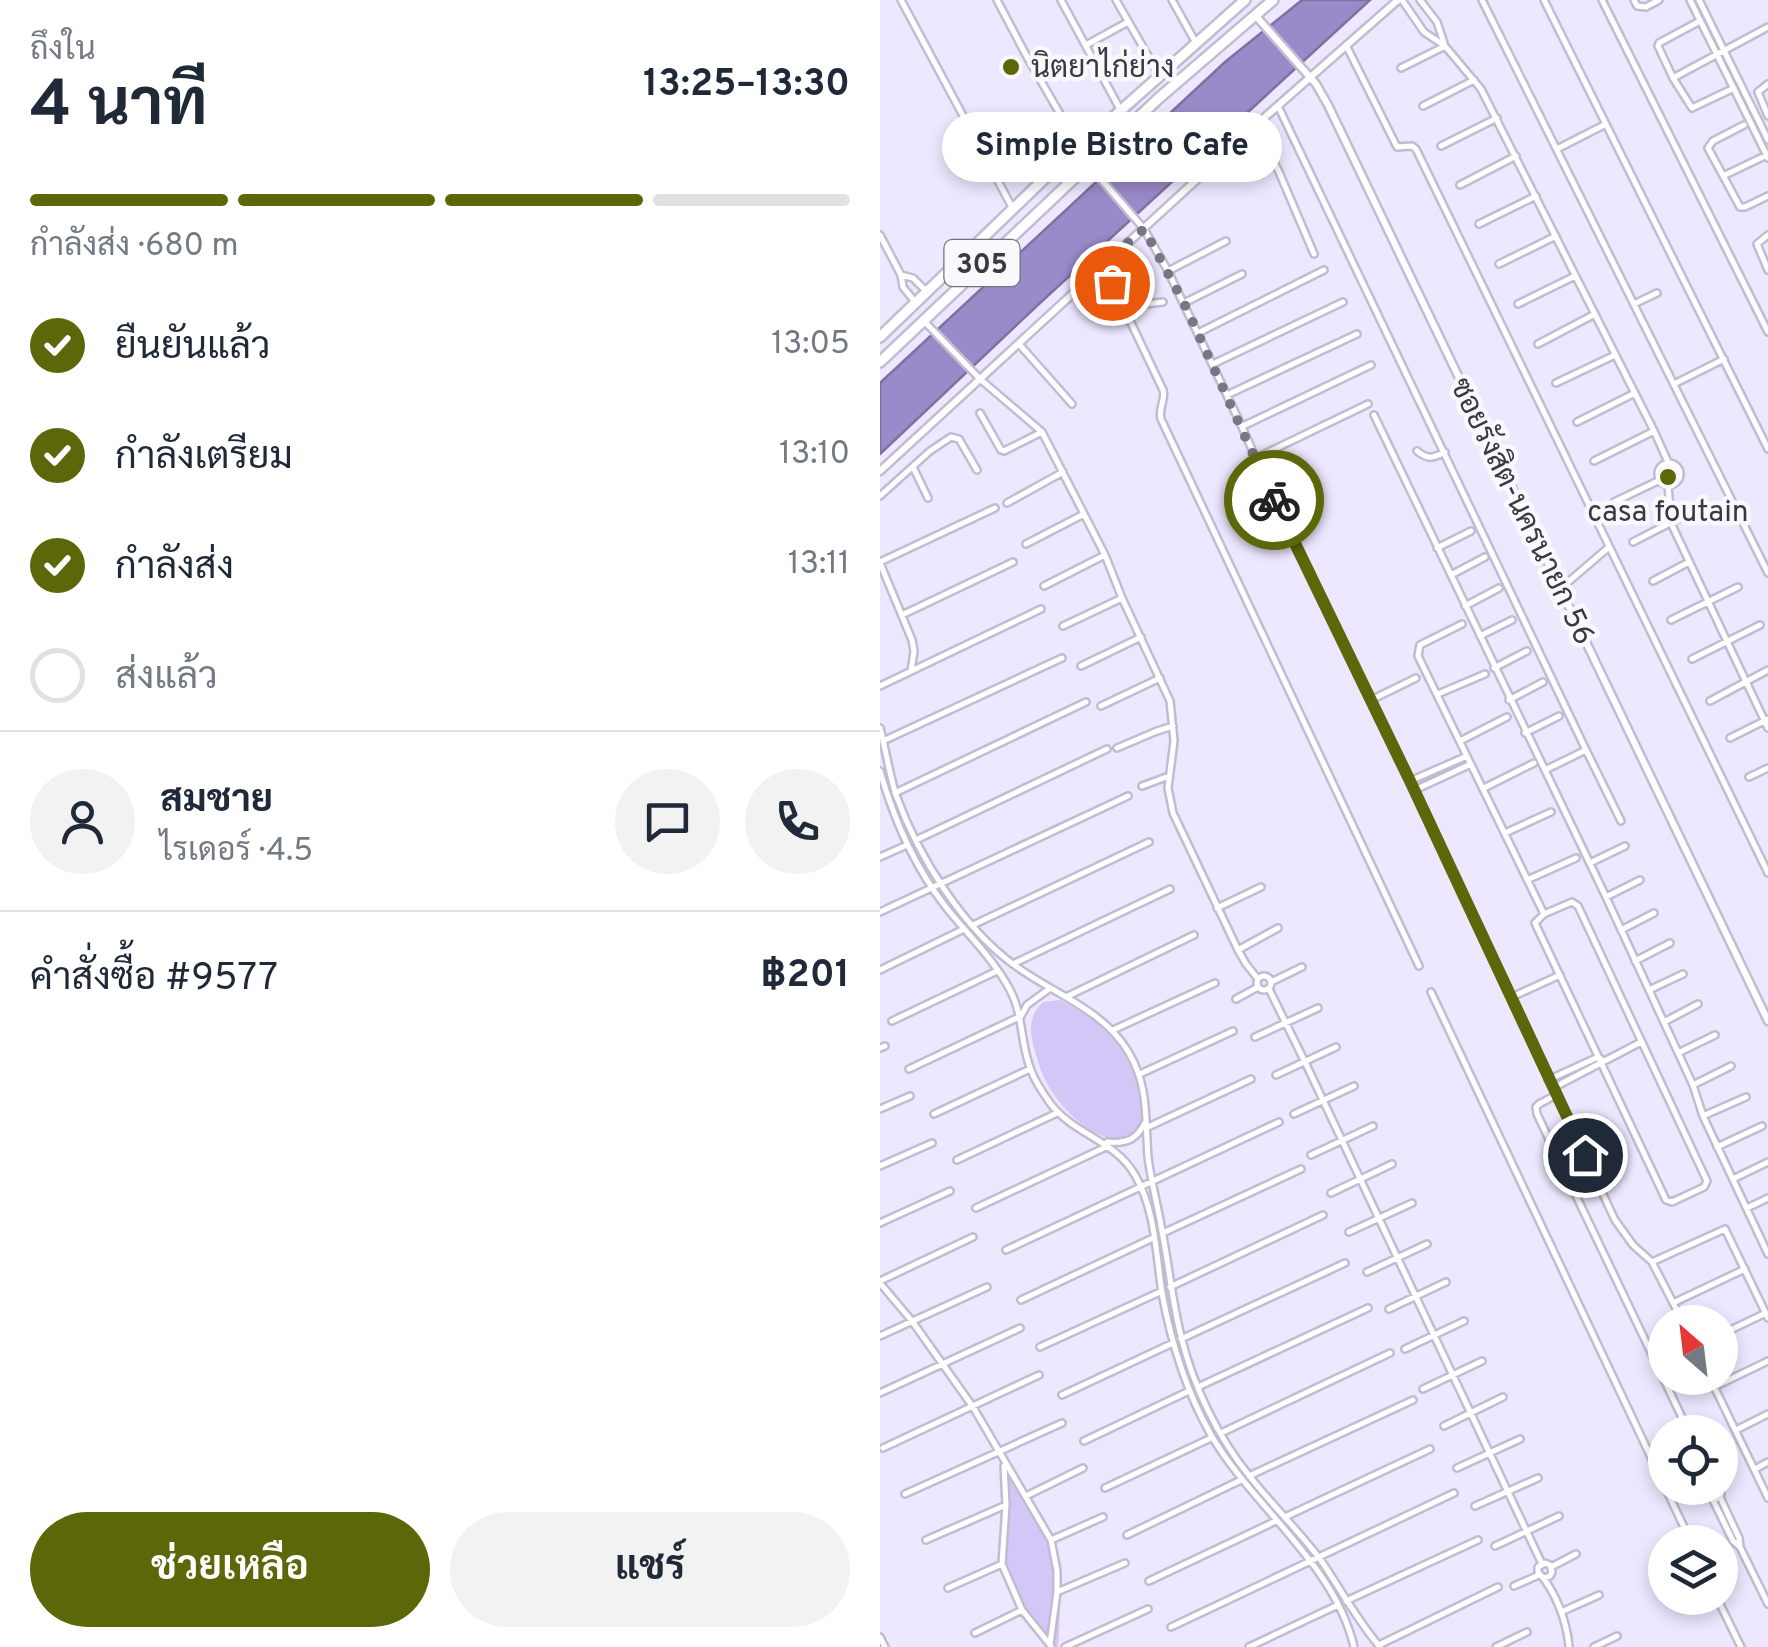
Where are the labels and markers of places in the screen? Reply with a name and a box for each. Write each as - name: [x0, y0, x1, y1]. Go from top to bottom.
- place label: นิตยาไก่ย่าง: [1031, 47, 1174, 88]
- marker: นิตยาไก่ย่าง: [1000, 56, 1022, 78]
- callout: Simple Bistro Cafe: [942, 113, 1282, 183]
- pin: [1070, 241, 1155, 326]
- marker: casa foutain: [1657, 466, 1679, 488]
- place label: casa foutain: [1587, 495, 1749, 532]
- pin: [1543, 1113, 1628, 1198]

